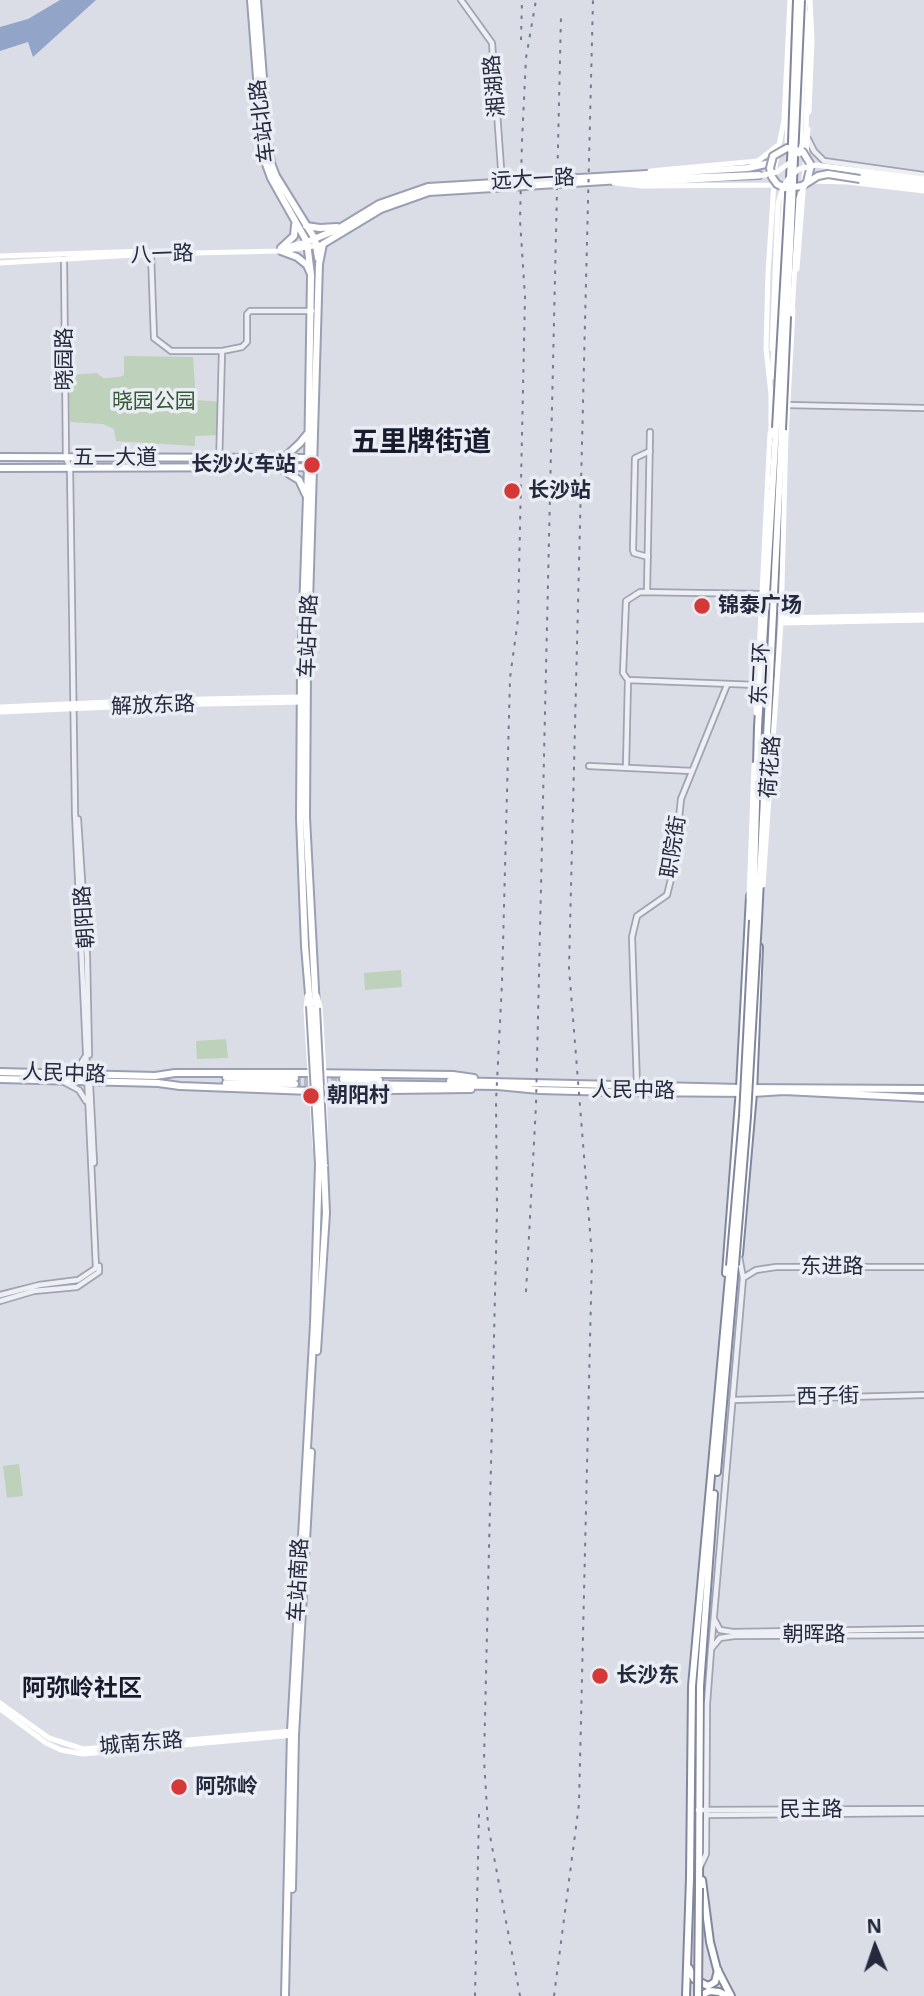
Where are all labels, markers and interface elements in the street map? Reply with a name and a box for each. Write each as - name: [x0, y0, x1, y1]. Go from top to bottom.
- street label: 湘湖路: [480, 54, 510, 118]
- street label: 车站北路: [245, 78, 281, 164]
- street label: 远大一路: [490, 165, 576, 195]
- street label: 八一路: [130, 241, 194, 269]
- street label: 晓园路: [52, 328, 78, 390]
- park label: 晓园公园: [112, 389, 196, 415]
- district label: 五里牌街道: [351, 426, 491, 460]
- street label: 五一大道: [73, 445, 157, 471]
- place label: 长沙火车站: [191, 452, 296, 478]
- marker: 长沙火车站: [302, 455, 322, 475]
- place label: 长沙站: [528, 478, 591, 504]
- marker: 长沙站: [502, 481, 522, 501]
- place label: 锦泰广场: [718, 593, 802, 619]
- street label: 车站中路: [295, 594, 323, 678]
- marker: 锦泰广场: [692, 596, 712, 616]
- street label: 东二环: [747, 642, 775, 706]
- street label: 解放东路: [111, 692, 195, 720]
- street label: 荷花路: [756, 735, 786, 799]
- street label: 职院街: [657, 814, 691, 880]
- street label: 朝阳路: [70, 885, 100, 949]
- street label: 人民中路: [22, 1060, 106, 1088]
- street label: 人民中路: [591, 1078, 675, 1104]
- place label: 朝阳村: [327, 1083, 390, 1109]
- marker: 朝阳村: [301, 1086, 321, 1106]
- street label: 东进路: [801, 1254, 863, 1280]
- street label: 西子街: [796, 1384, 860, 1410]
- street label: 车站南路: [284, 1537, 314, 1623]
- street label: 朝晖路: [783, 1622, 845, 1648]
- place label: 长沙东: [616, 1663, 679, 1689]
- marker: 长沙东: [590, 1666, 610, 1686]
- district label: 阿弥岭社区: [22, 1675, 142, 1703]
- street label: 城南东路: [98, 1728, 184, 1760]
- place label: 阿弥岭: [195, 1774, 258, 1800]
- marker: 阿弥岭: [169, 1777, 189, 1797]
- street label: 民主路: [780, 1797, 842, 1823]
- north arrow: [840, 1912, 910, 1982]
- text: N: [866, 1913, 882, 1939]

